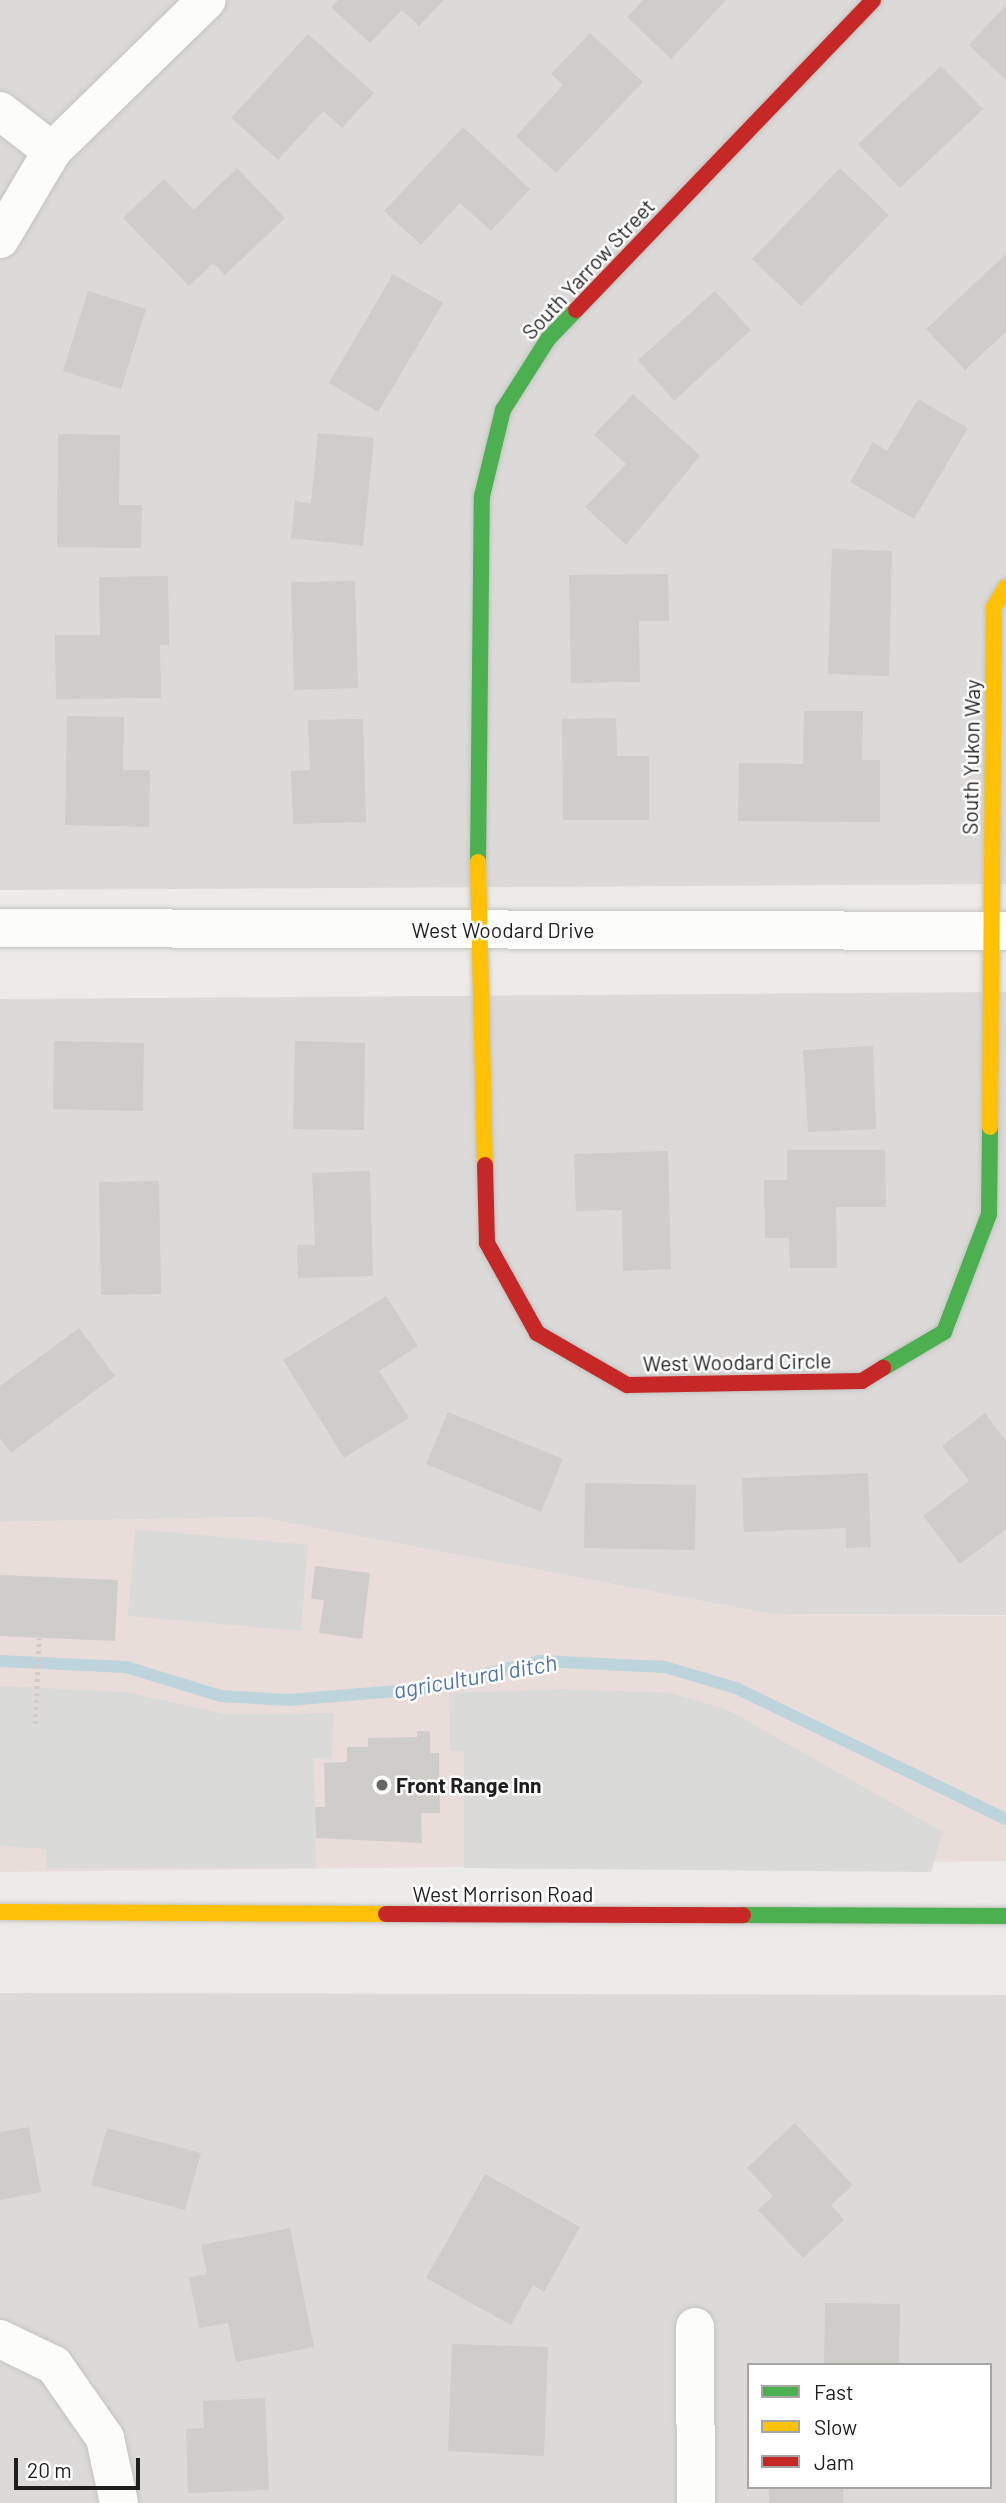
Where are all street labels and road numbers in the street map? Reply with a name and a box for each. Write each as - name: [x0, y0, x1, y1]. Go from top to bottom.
- street label: South Yarrow Street: [516, 194, 660, 344]
- street label: South Yukon Way: [957, 679, 985, 835]
- street label: West Woodard Drive: [412, 917, 594, 943]
- street label: West Woodard Circle: [642, 1348, 832, 1376]
- street label: West Morrison Road: [413, 1881, 593, 1907]

